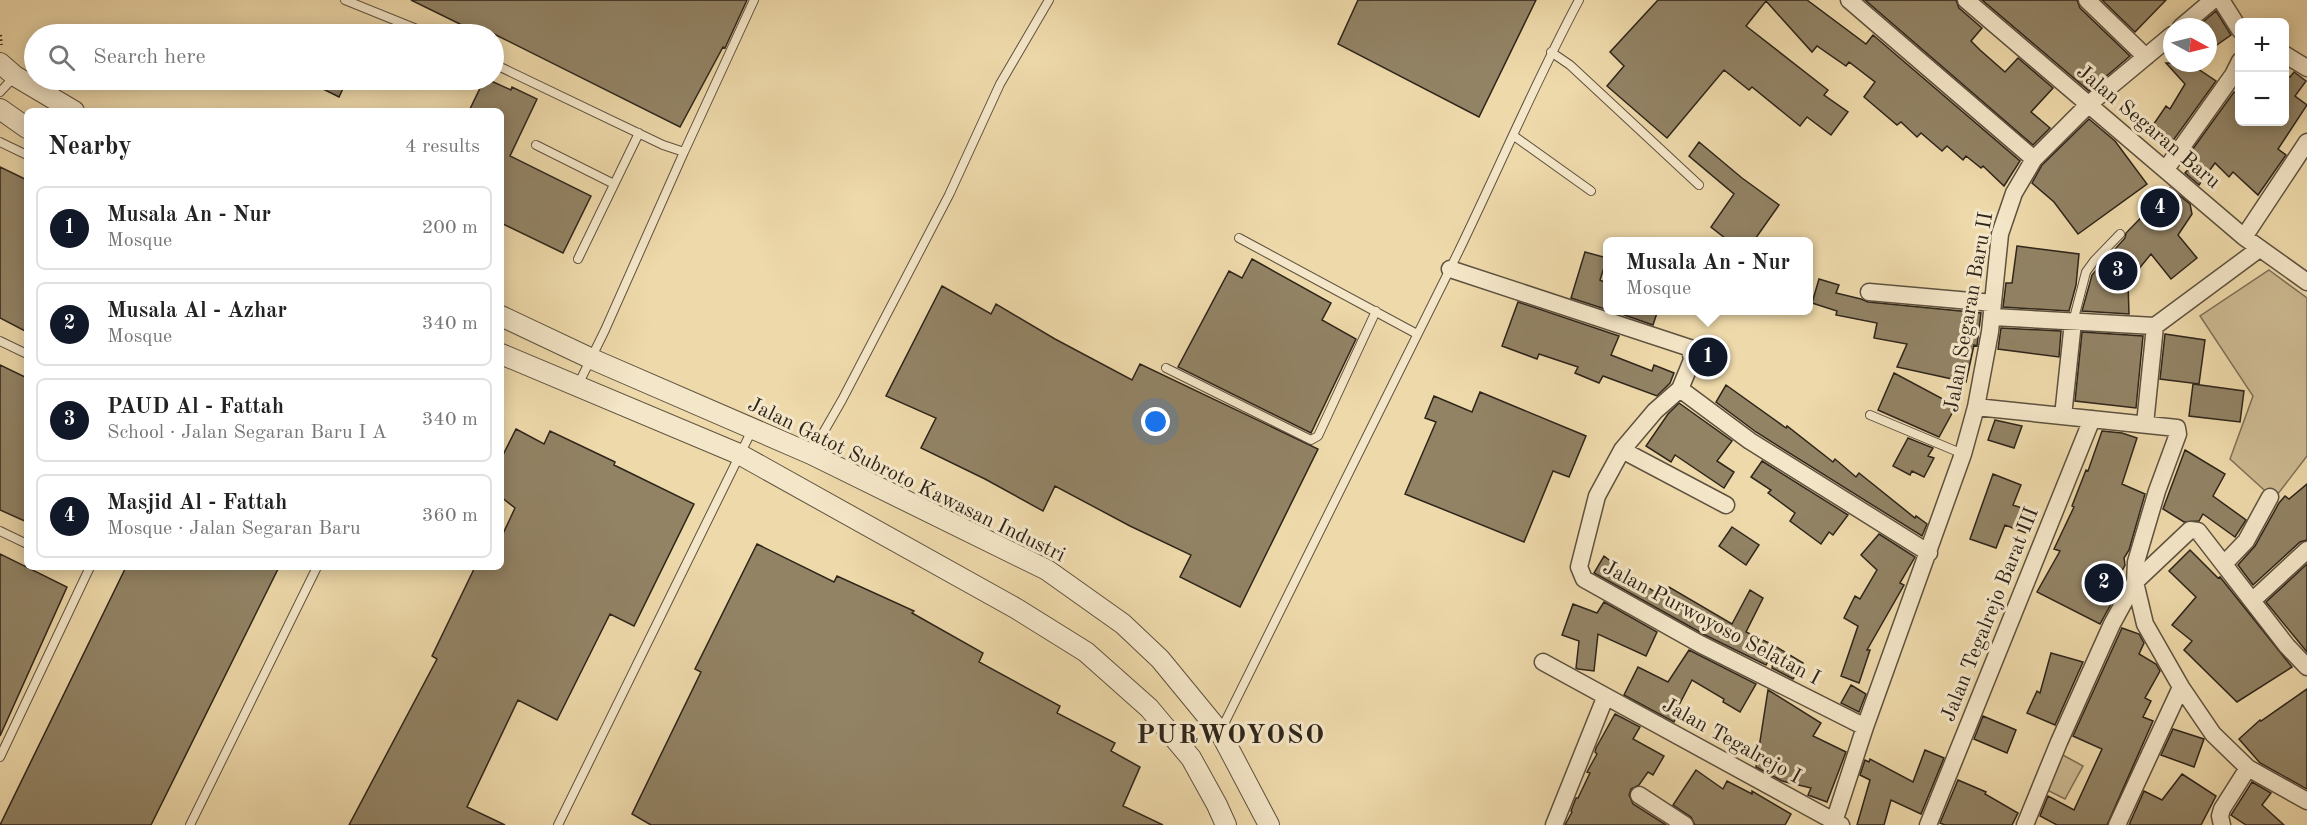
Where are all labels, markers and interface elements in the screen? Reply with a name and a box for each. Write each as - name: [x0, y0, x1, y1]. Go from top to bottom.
- north arrow: [2163, 18, 2217, 72]
- map controls: [2235, 18, 2289, 126]
- button: +: [2235, 18, 2289, 72]
- search box: [24, 24, 504, 90]
- icon: search: [45, 41, 78, 74]
- text: Search here: [93, 46, 206, 68]
- street label: Jalan Segaran Baru: [2072, 61, 2224, 193]
- button: −: [2235, 72, 2289, 126]
- text: Nearby: [48, 134, 132, 160]
- text: 4 results: [405, 137, 480, 157]
- pin: 4: [2140, 186, 2180, 230]
- text: Musala An - Nur: [107, 204, 271, 226]
- street label: Jalan Segaran Baru II: [1942, 211, 1997, 414]
- text: 1: [64, 218, 75, 238]
- text: 200 m: [422, 218, 478, 238]
- text: Mosque: [107, 231, 172, 251]
- popup: [1603, 237, 1813, 315]
- pin: 3: [2098, 248, 2138, 294]
- text: Musala An - Nur: [1626, 252, 1790, 274]
- text: Mosque: [1626, 279, 1691, 299]
- text: Musala Al - Azhar: [107, 300, 287, 322]
- text: 2: [64, 314, 75, 334]
- text: 340 m: [422, 314, 478, 334]
- text: Mosque: [107, 327, 172, 347]
- pin: 1: [1688, 334, 1728, 380]
- street label: Jalan Gatot Subroto Kawasan Industri: [744, 394, 1068, 567]
- text: PAUD Al - Fattah: [107, 396, 284, 418]
- your location: [1141, 407, 1170, 436]
- text: 3: [64, 410, 75, 430]
- text: 340 m: [422, 410, 478, 430]
- text: School · Jalan Segaran Baru I A: [107, 423, 387, 443]
- text: Masjid Al - Fattah: [107, 492, 287, 514]
- street label: Jalan Tegalrejo Barat III: [1938, 505, 2043, 725]
- text: 4: [64, 506, 75, 526]
- text: 360 m: [422, 506, 478, 526]
- text: Mosque · Jalan Segaran Baru: [107, 519, 361, 539]
- street label: Jalan Purwoyoso Selatan I: [1599, 557, 1823, 690]
- pin: 2: [2084, 560, 2124, 606]
- street label: Jalan Tegalrejo I: [1658, 695, 1804, 788]
- district label: PURWOYOSO: [1136, 722, 1326, 749]

